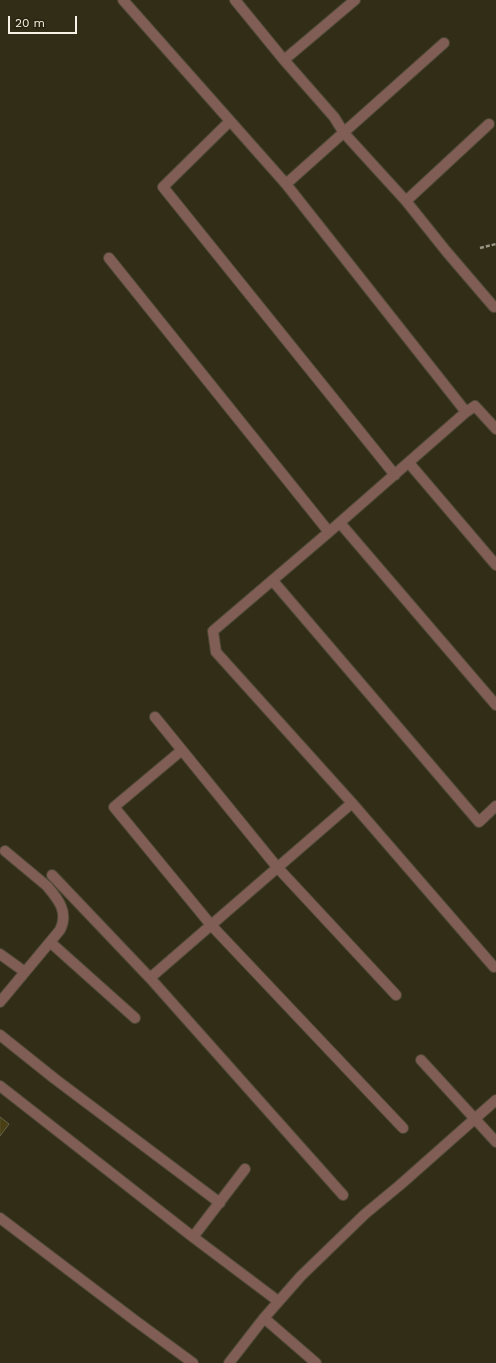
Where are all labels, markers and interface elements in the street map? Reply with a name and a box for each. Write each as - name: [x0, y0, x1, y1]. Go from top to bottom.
- scale bar: [10, 8, 79, 34]
- text: 20 m: [15, 16, 45, 30]

